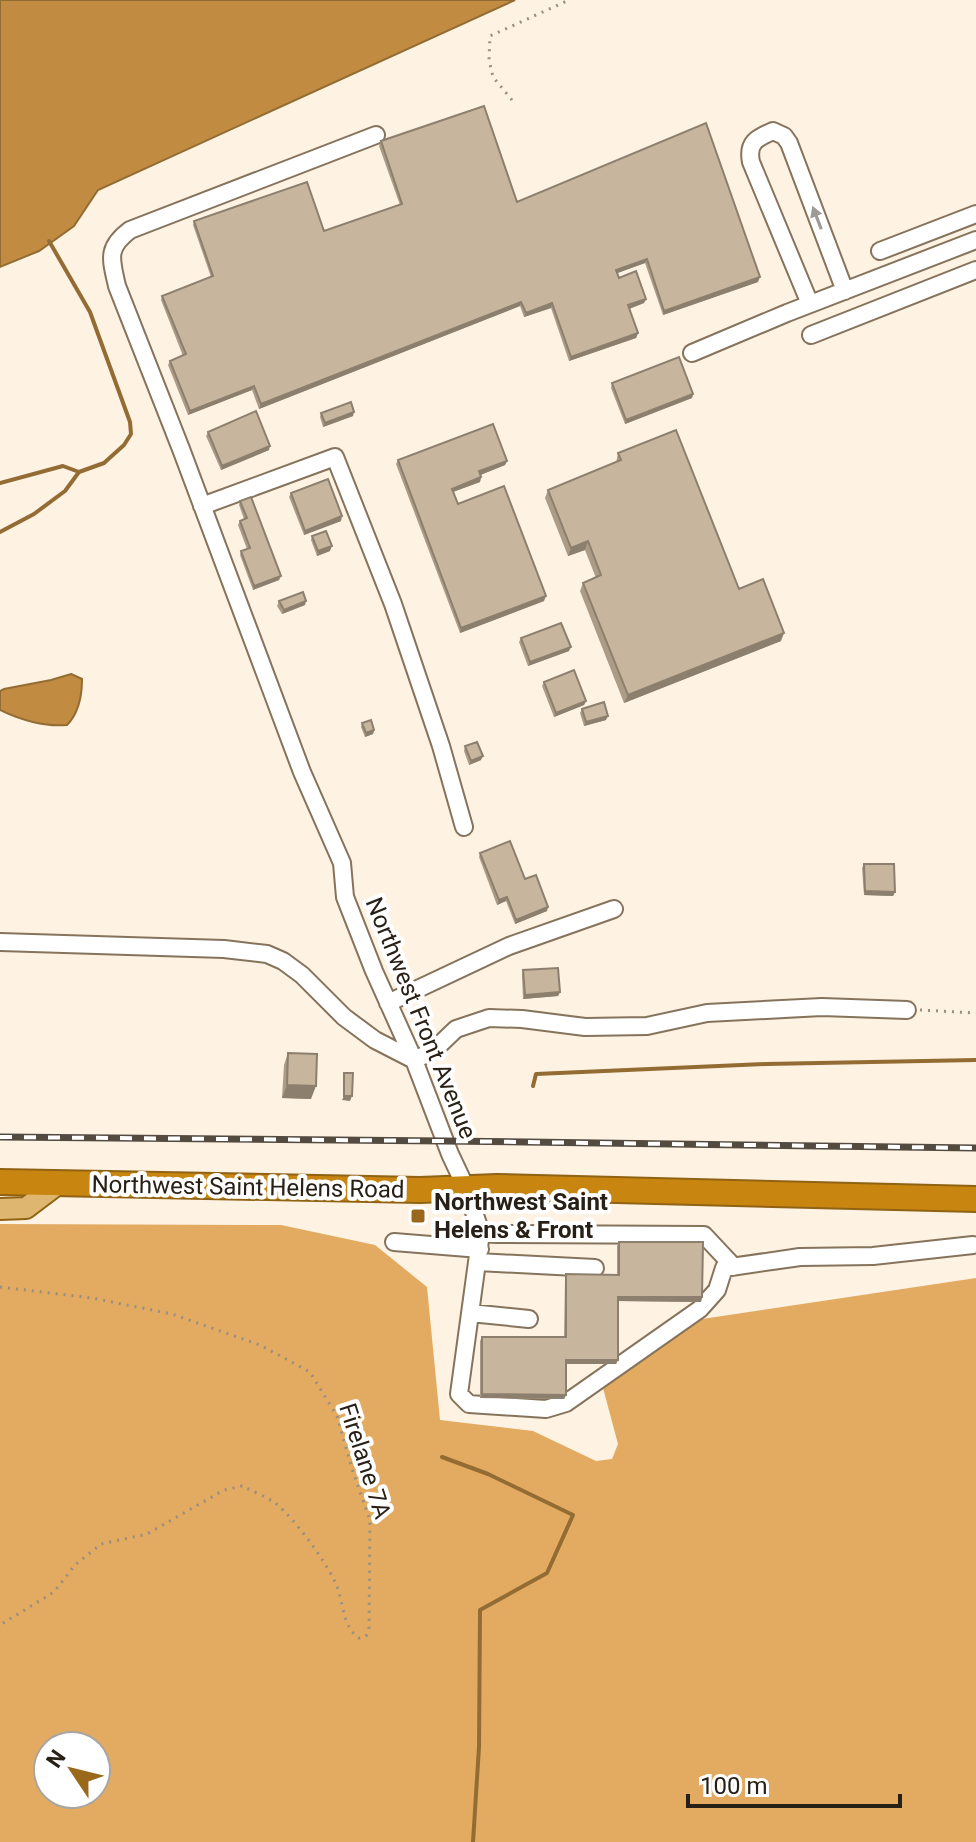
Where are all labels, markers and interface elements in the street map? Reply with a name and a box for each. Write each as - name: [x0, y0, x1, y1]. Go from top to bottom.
- one-way arrow: [810, 206, 823, 230]
- street label: Northwest Front Avenue: [360, 893, 482, 1143]
- street label: Northwest Saint Helens Road: [91, 1170, 405, 1204]
- place label: Northwest Saint Helens & Front: [434, 1188, 608, 1244]
- marker: Northwest Saint Helens & Front: [409, 1207, 427, 1225]
- street label: Firelane 7A: [333, 1400, 397, 1523]
- north arrow: [32, 1730, 112, 1810]
- text: N: [41, 1745, 71, 1772]
- scale bar: [688, 1758, 900, 1808]
- text: 100 m: [700, 1772, 767, 1800]

